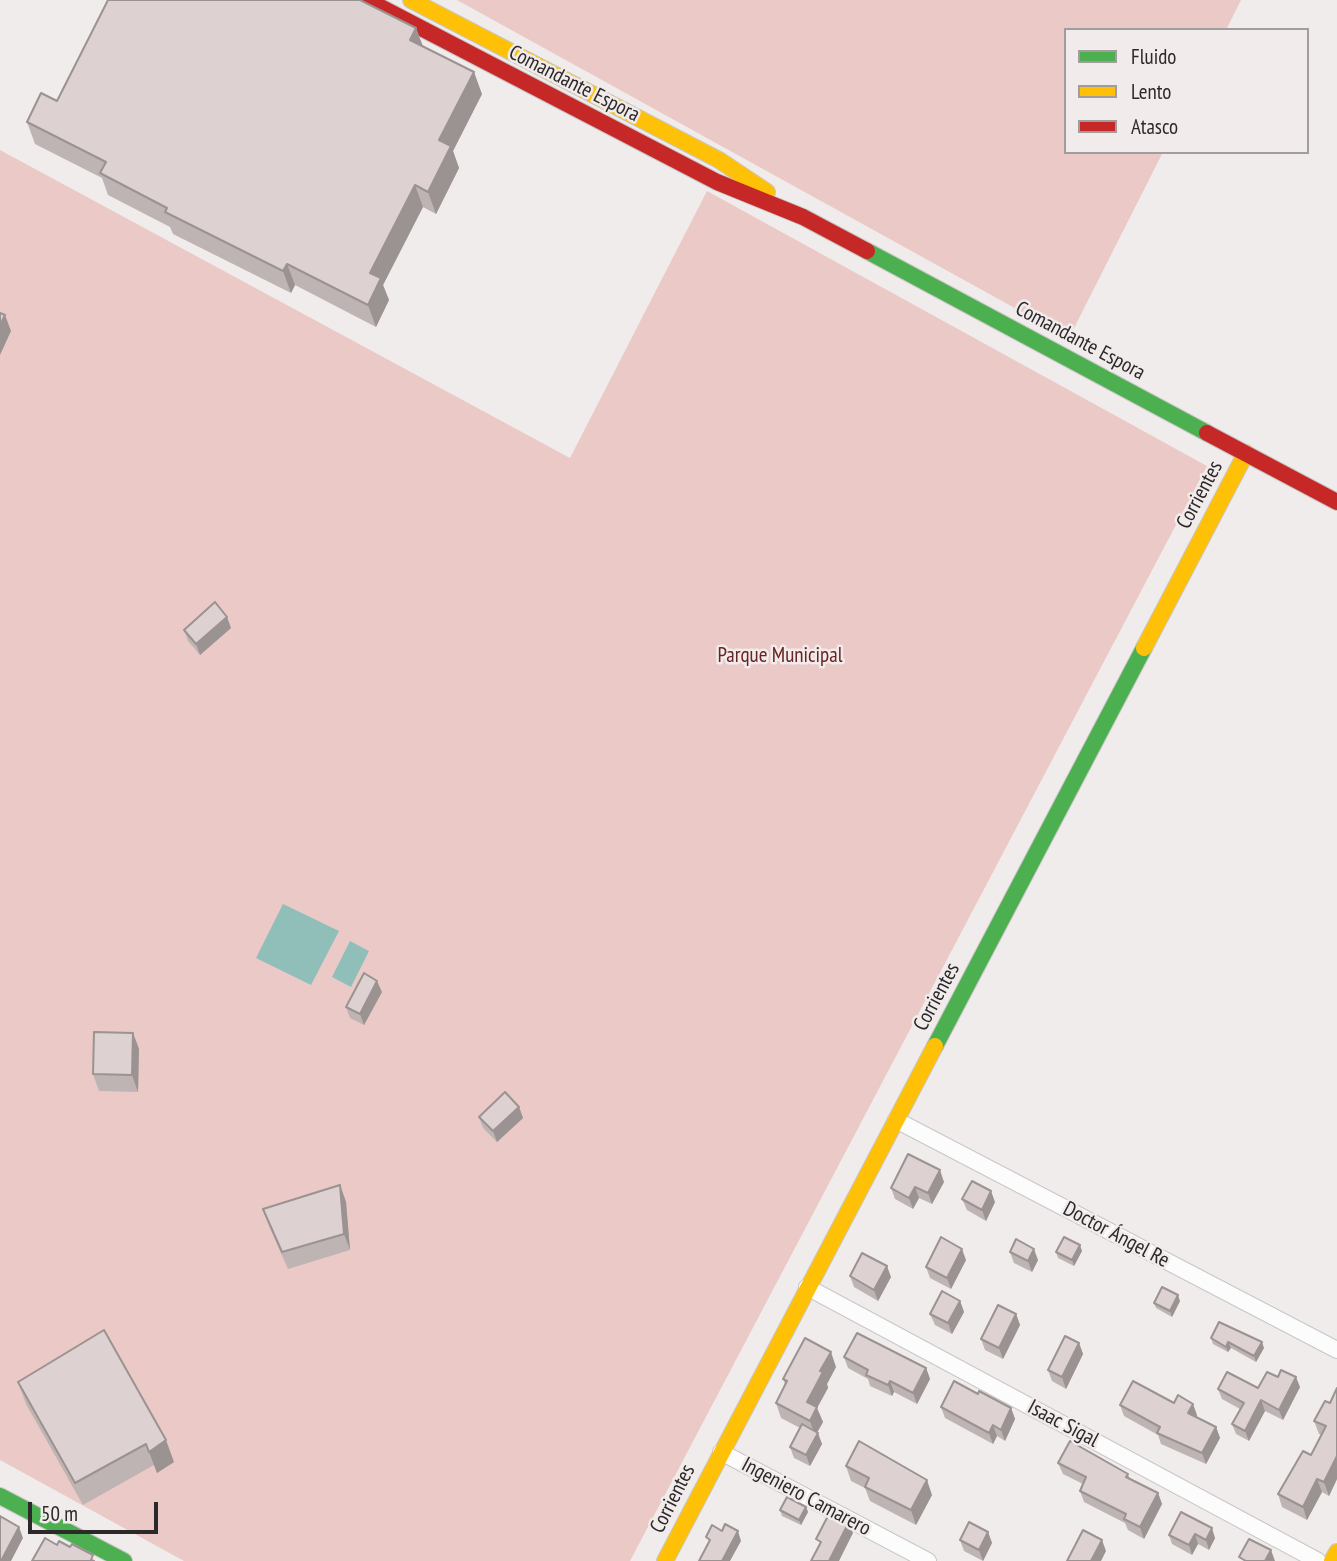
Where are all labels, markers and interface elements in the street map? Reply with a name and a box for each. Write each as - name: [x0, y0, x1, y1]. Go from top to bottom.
- legend: [1064, 28, 1309, 154]
- street label: Comandante Espora: [504, 40, 644, 128]
- text: Fluido: [1131, 43, 1176, 70]
- text: Lento: [1131, 78, 1171, 105]
- text: Atasco: [1131, 113, 1178, 140]
- street label: Comandante Espora: [1011, 296, 1149, 386]
- street label: Corrientes: [1172, 457, 1228, 533]
- park label: Parque Municipal: [717, 643, 843, 669]
- street label: Corrientes: [909, 959, 965, 1035]
- street label: Doctor Ángel Re: [1059, 1196, 1173, 1274]
- street label: Isaac Sigal: [1023, 1395, 1103, 1453]
- street label: Ingeniero Camarero: [737, 1452, 875, 1542]
- street label: Corrientes: [645, 1461, 701, 1537]
- scale bar: [32, 1488, 161, 1532]
- text: 50 m: [41, 1500, 78, 1527]

